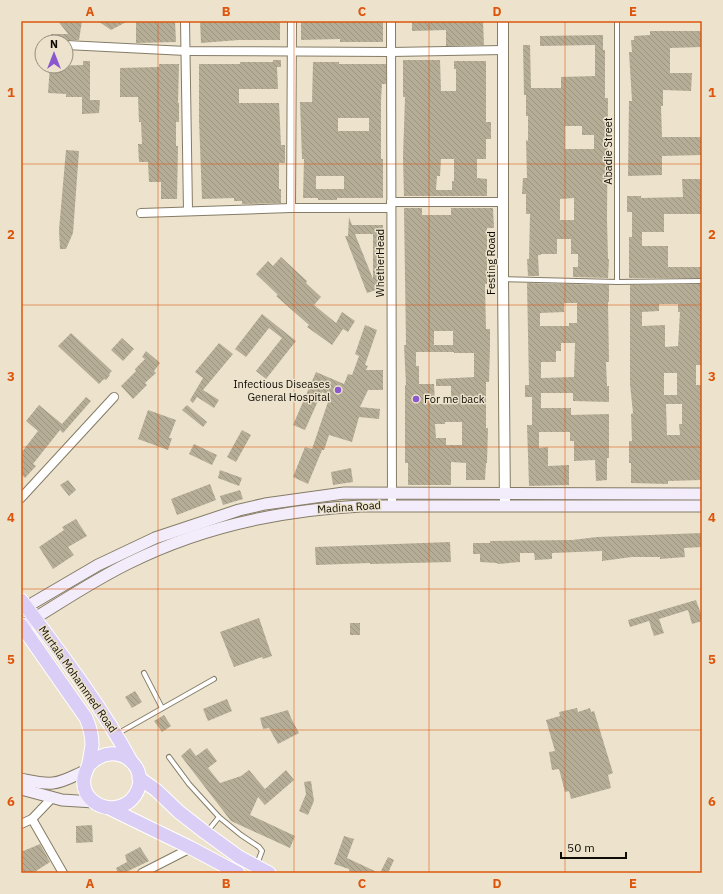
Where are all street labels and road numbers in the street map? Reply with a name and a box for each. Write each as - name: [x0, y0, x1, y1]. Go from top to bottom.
- street label: Abadie Street: [601, 117, 615, 185]
- street label: WhetherHead: [373, 229, 387, 297]
- street label: Festing Road: [484, 231, 498, 295]
- street label: Madina Road: [317, 498, 381, 516]
- street label: Murtala Mohammed Road: [36, 623, 120, 735]

